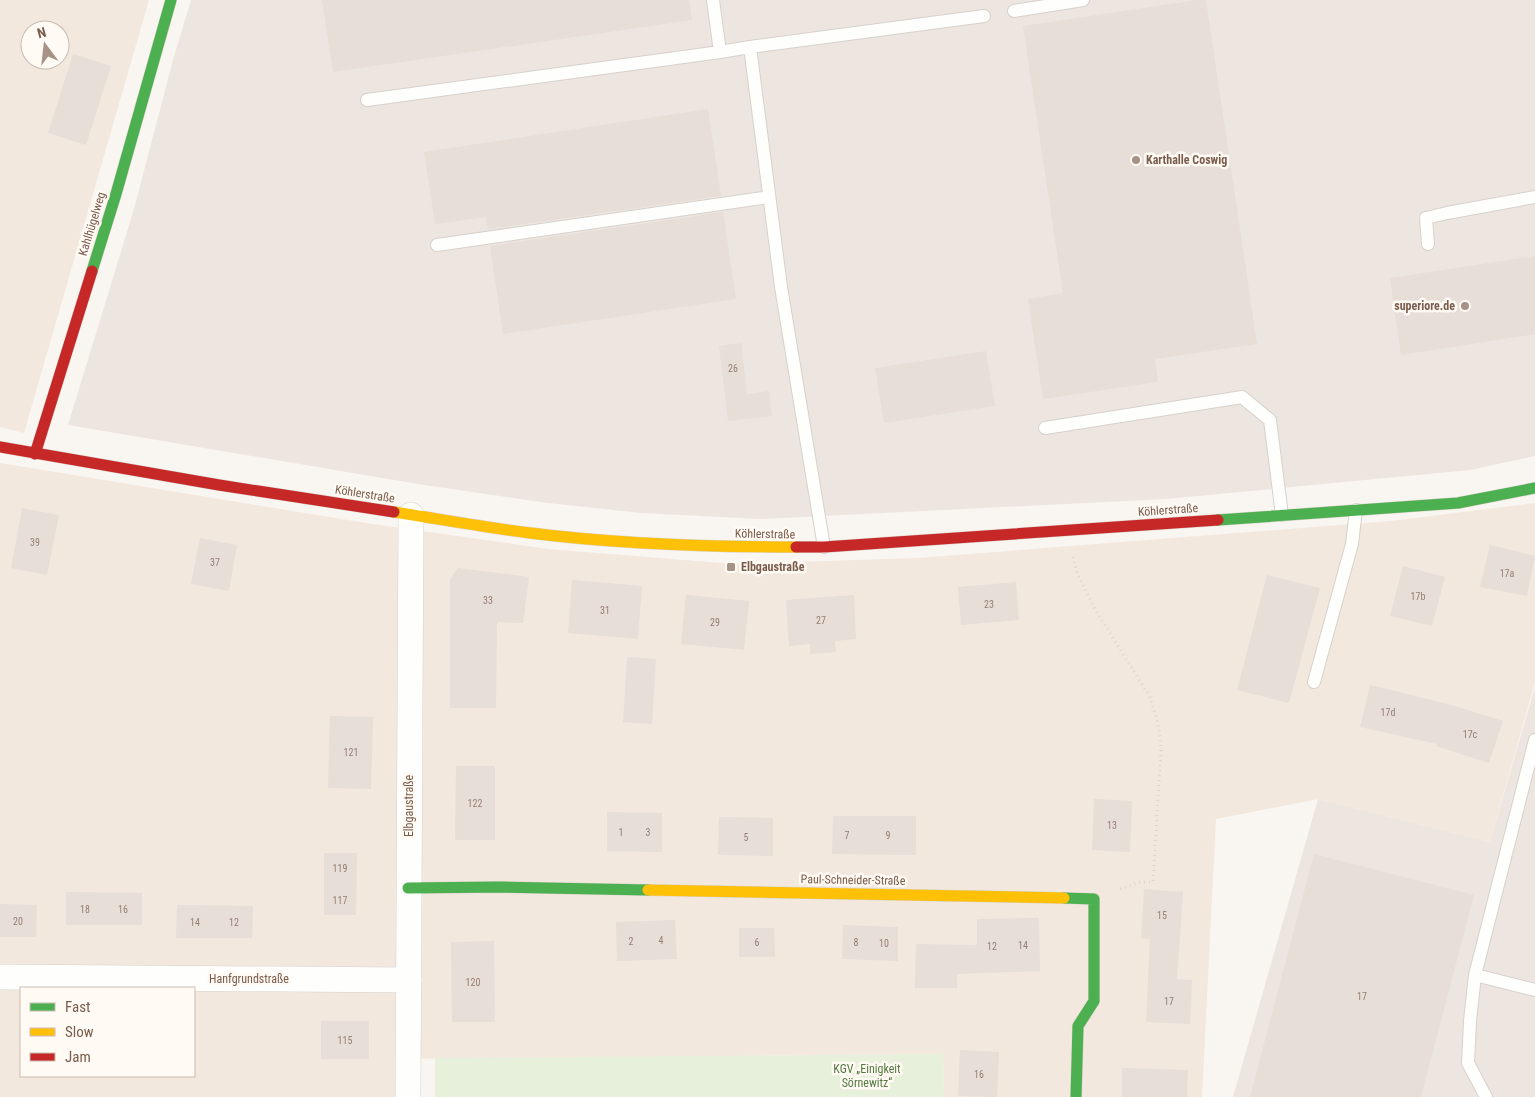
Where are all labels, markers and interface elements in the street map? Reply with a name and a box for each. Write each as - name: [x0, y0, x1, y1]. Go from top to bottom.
- north arrow: [20, 20, 70, 70]
- text: N: [35, 24, 48, 41]
- place label: Karthalle Coswig: [1146, 153, 1227, 167]
- marker: Karthalle Coswig: [1130, 154, 1142, 166]
- street label: Kahlhügelweg: [76, 190, 108, 258]
- place label: superiore.de: [1394, 299, 1455, 313]
- marker: superiore.de: [1459, 300, 1471, 312]
- house number: 26: [728, 363, 738, 374]
- street label: Köhlerstraße: [334, 482, 396, 506]
- street label: Köhlerstraße: [1137, 501, 1199, 519]
- street label: Köhlerstraße: [735, 526, 796, 542]
- house number: 39: [30, 537, 40, 548]
- house number: 37: [210, 557, 220, 568]
- place label: Elbgaustraße: [741, 560, 805, 574]
- marker: Elbgaustraße: [725, 561, 737, 573]
- house number: 17a: [1500, 568, 1515, 579]
- house number: 17b: [1411, 591, 1425, 602]
- house number: 33: [483, 595, 493, 606]
- house number: 23: [984, 599, 994, 610]
- house number: 31: [600, 605, 610, 616]
- house number: 27: [816, 615, 826, 626]
- house number: 29: [710, 617, 720, 628]
- house number: 17d: [1381, 707, 1395, 718]
- house number: 17c: [1463, 729, 1478, 740]
- house number: 121: [344, 747, 358, 758]
- street label: Elbgaustraße: [402, 775, 416, 837]
- house number: 122: [468, 798, 482, 809]
- house number: 13: [1107, 820, 1117, 831]
- house number: 1: [619, 827, 623, 838]
- house number: 3: [646, 827, 651, 838]
- house number: 7: [845, 830, 850, 841]
- house number: 9: [886, 830, 891, 841]
- house number: 5: [744, 832, 749, 843]
- house number: 119: [333, 863, 347, 874]
- street label: Paul-Schneider-Straße: [801, 872, 906, 888]
- house number: 117: [333, 895, 347, 906]
- house number: 18: [80, 904, 90, 915]
- house number: 16: [118, 904, 128, 915]
- house number: 15: [1157, 910, 1167, 921]
- house number: 20: [13, 916, 23, 927]
- house number: 14: [190, 917, 200, 928]
- house number: 12: [229, 917, 239, 928]
- house number: 4: [659, 935, 664, 946]
- house number: 2: [629, 936, 634, 947]
- house number: 6: [755, 937, 760, 948]
- house number: 8: [854, 937, 859, 948]
- house number: 10: [879, 938, 889, 949]
- house number: 14: [1018, 940, 1028, 951]
- house number: 12: [987, 941, 997, 952]
- street label: Hanfgrundstraße: [209, 972, 289, 986]
- house number: 120: [466, 977, 480, 988]
- legend: [20, 987, 195, 1077]
- house number: 17: [1357, 991, 1367, 1002]
- house number: 17: [1164, 996, 1174, 1007]
- text: Fast: [65, 998, 90, 1016]
- text: Slow: [65, 1023, 94, 1041]
- house number: 115: [338, 1035, 352, 1046]
- text: Jam: [65, 1048, 91, 1066]
- park label: KGV „Einigkeit Sörnewitz“: [833, 1062, 901, 1090]
- house number: 16: [974, 1069, 984, 1080]

